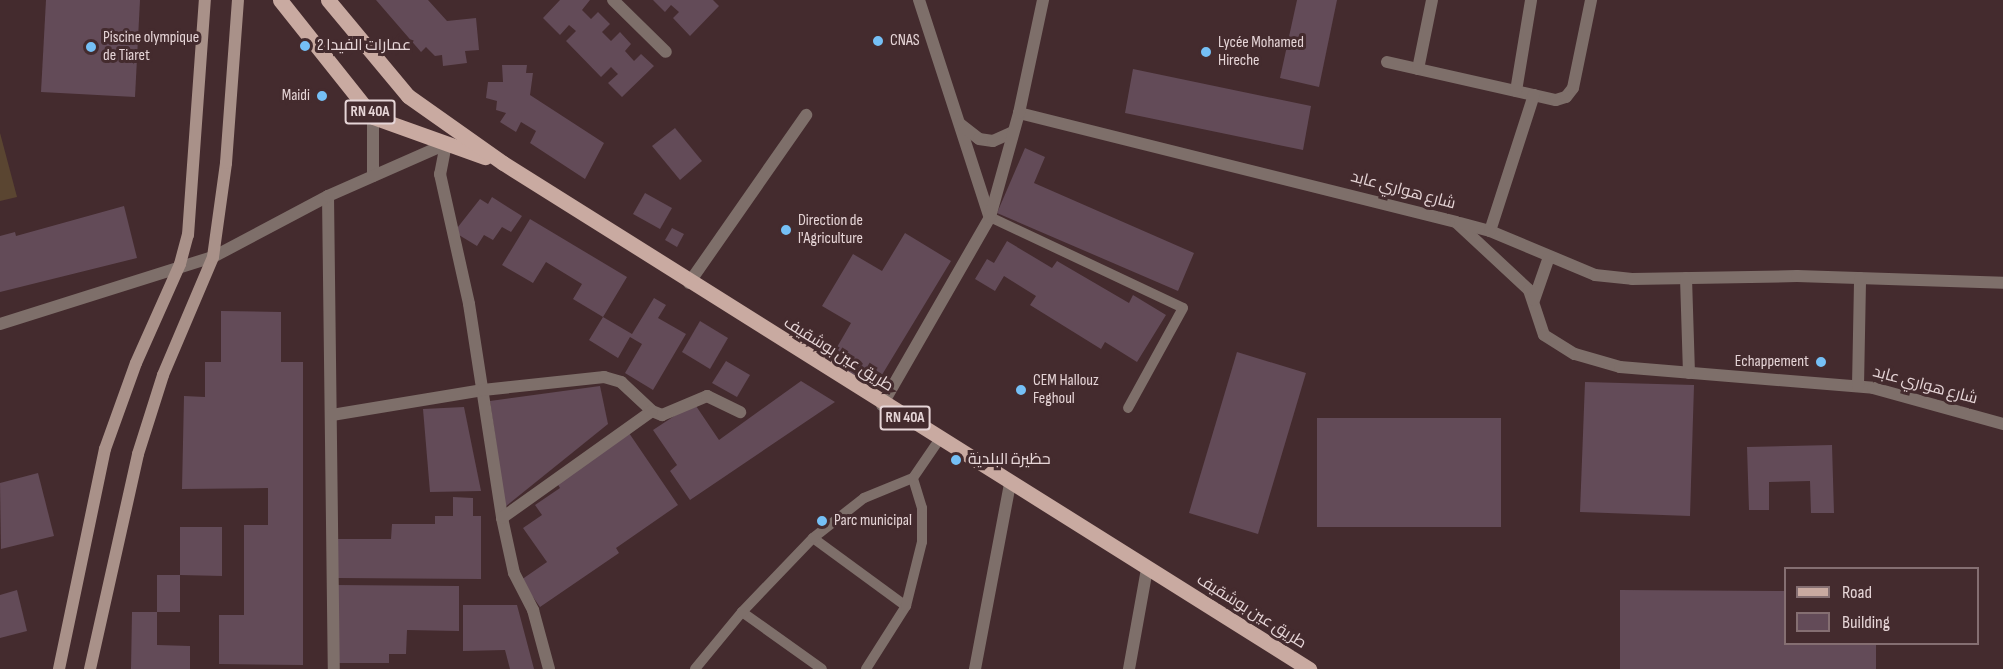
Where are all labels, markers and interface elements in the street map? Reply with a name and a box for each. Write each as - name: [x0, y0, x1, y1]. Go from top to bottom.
- place label: Piscine olympique de Tiaret: [103, 28, 199, 66]
- place label: CNAS: [890, 31, 920, 51]
- place label: Lycée Mohamed Hireche: [1218, 33, 1304, 71]
- marker: CNAS: [871, 34, 885, 48]
- place label: عمارات الفيدا 2: [317, 36, 411, 56]
- marker: عمارات الفيدا 2: [298, 39, 312, 53]
- marker: Piscine olympique de Tiaret: [84, 40, 98, 54]
- marker: Lycée Mohamed Hireche: [1199, 45, 1213, 59]
- place label: Maidi: [282, 86, 310, 106]
- marker: Maidi: [315, 89, 329, 103]
- road number: RN 40A: [344, 100, 395, 124]
- street label: شارع هواري عابد: [1348, 168, 1458, 214]
- place label: Direction de l'Agriculture: [798, 211, 863, 249]
- marker: Direction de l'Agriculture: [779, 223, 793, 237]
- street label: طريق عين بوشقيف: [780, 314, 896, 396]
- place label: Echappement: [1735, 352, 1809, 372]
- marker: Echappement: [1814, 355, 1828, 369]
- street label: شارع هواري عابد: [1870, 363, 1980, 409]
- place label: CEM Hallouz Feghoul: [1033, 371, 1099, 409]
- marker: CEM Hallouz Feghoul: [1014, 383, 1028, 397]
- road number: RN 40A: [880, 406, 930, 430]
- place label: حظيرة البلدية: [968, 450, 1051, 470]
- marker: حظيرة البلدية: [949, 453, 963, 467]
- place label: Parc municipal: [834, 511, 912, 531]
- marker: Parc municipal: [815, 514, 829, 528]
- legend: [1784, 567, 1979, 645]
- street label: طريق عين بوشقيف: [1193, 571, 1309, 653]
- text: Road: [1842, 582, 1872, 603]
- text: Building: [1842, 612, 1890, 633]

